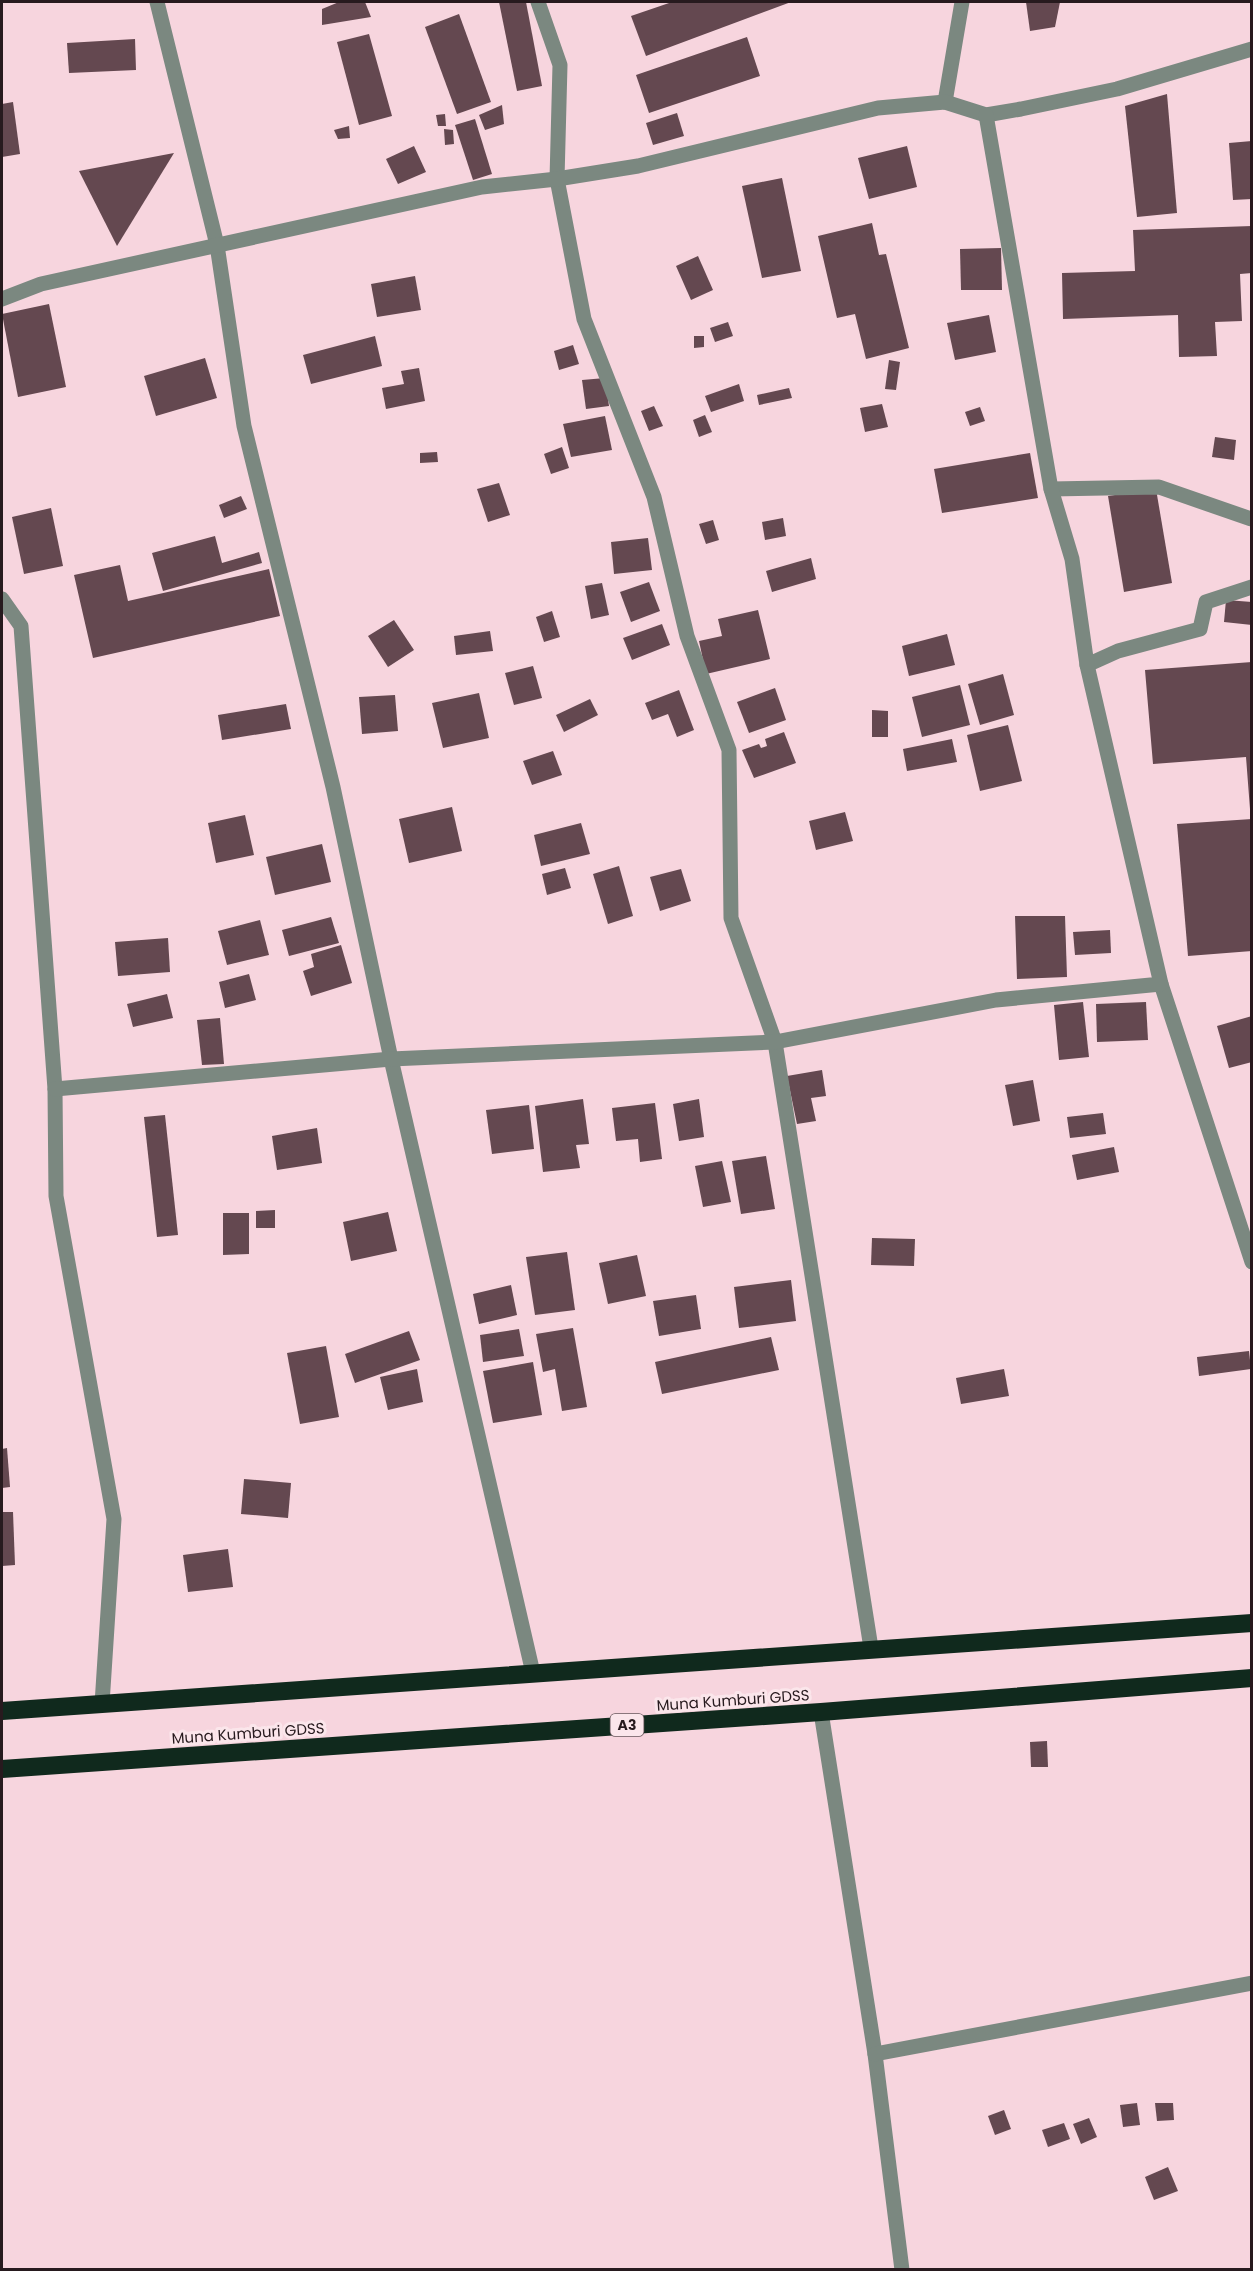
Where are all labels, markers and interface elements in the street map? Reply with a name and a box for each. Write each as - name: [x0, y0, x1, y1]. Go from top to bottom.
- street label: Muna Kumburi GDSS: [656, 1684, 810, 1716]
- road number: A3: [610, 1714, 644, 1736]
- street label: Muna Kumburi GDSS: [171, 1717, 325, 1749]

